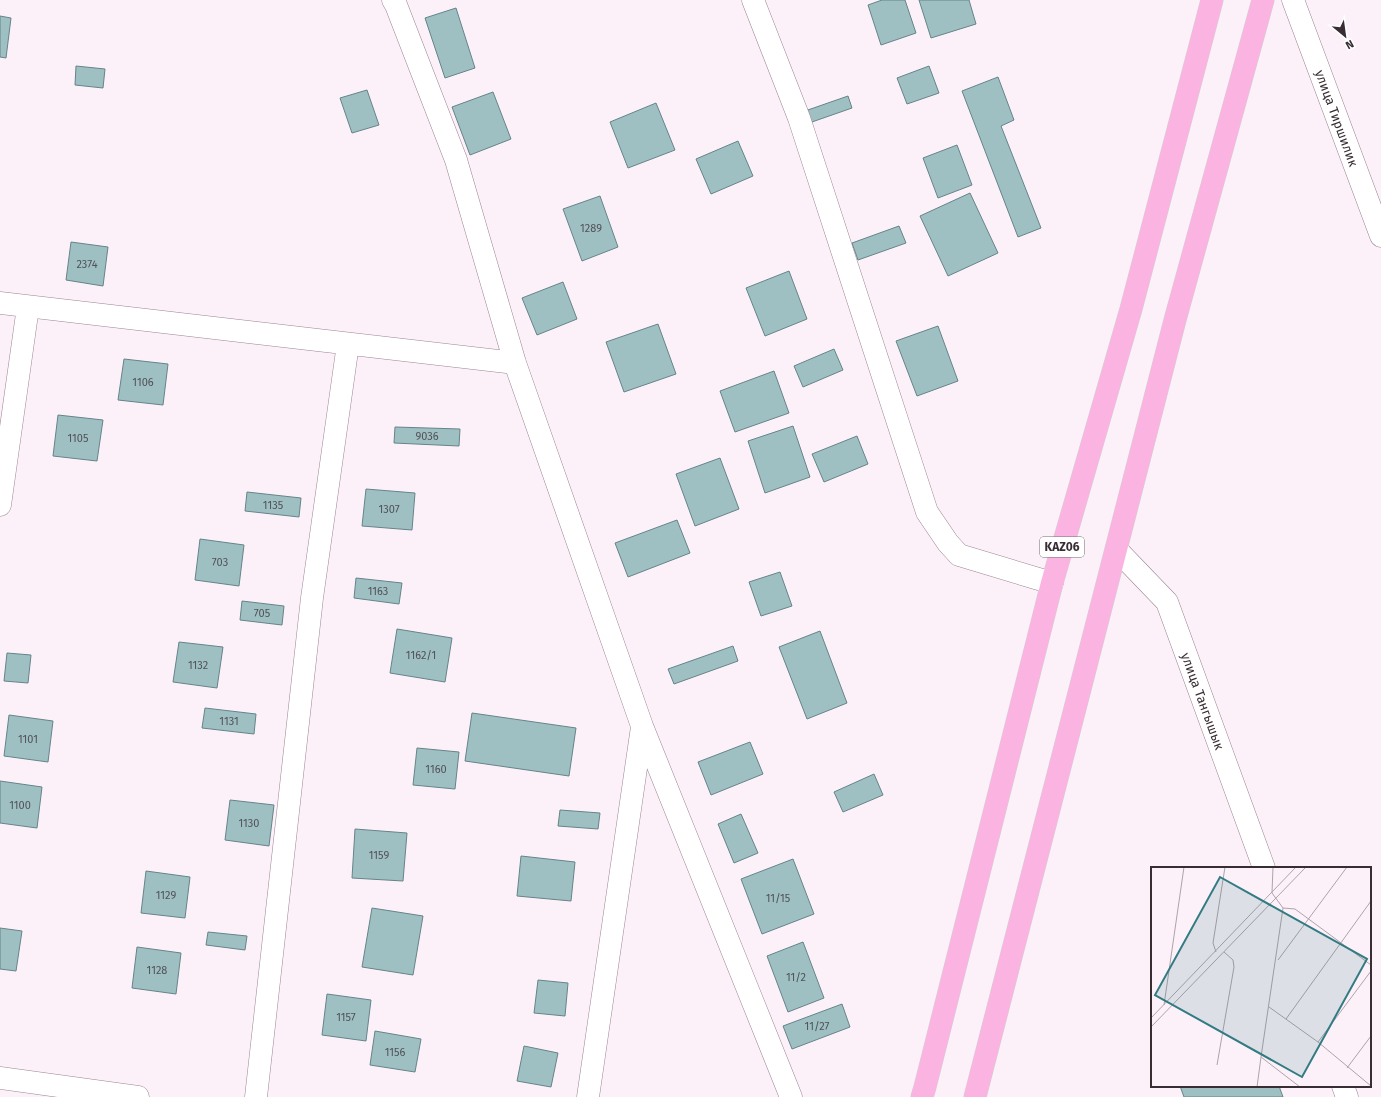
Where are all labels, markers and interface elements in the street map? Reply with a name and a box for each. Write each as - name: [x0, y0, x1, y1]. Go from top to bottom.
- north arrow: [1325, 16, 1365, 56]
- text: N: [1343, 37, 1356, 52]
- street label: улица Тиршилик: [1312, 68, 1361, 169]
- house number: 1289: [580, 222, 602, 235]
- house number: 2374: [76, 258, 98, 271]
- house number: 1106: [132, 376, 154, 389]
- house number: 9036: [415, 430, 439, 443]
- house number: 1105: [67, 432, 89, 445]
- house number: 1135: [263, 499, 284, 512]
- house number: 1307: [378, 503, 400, 516]
- road number: KАZ06: [1040, 537, 1084, 557]
- house number: 703: [212, 556, 228, 569]
- house number: 1163: [368, 585, 388, 598]
- house number: 705: [254, 607, 271, 620]
- house number: 1162/1: [406, 649, 436, 662]
- street label: улица Тангышык: [1178, 651, 1227, 752]
- house number: 1132: [188, 659, 208, 672]
- house number: 1131: [219, 715, 239, 728]
- house number: 1101: [18, 733, 38, 746]
- house number: 1160: [425, 763, 447, 776]
- house number: 1100: [9, 799, 31, 812]
- house number: 1130: [239, 817, 260, 830]
- house number: 1159: [369, 849, 389, 862]
- inset map: [1151, 867, 1371, 1087]
- house number: 1129: [156, 889, 176, 902]
- house number: 11/15: [766, 892, 791, 905]
- house number: 1128: [147, 964, 167, 977]
- house number: 11/2: [786, 971, 806, 984]
- house number: 1157: [336, 1011, 356, 1024]
- house number: 11/27: [805, 1020, 830, 1033]
- house number: 1156: [385, 1046, 406, 1059]

